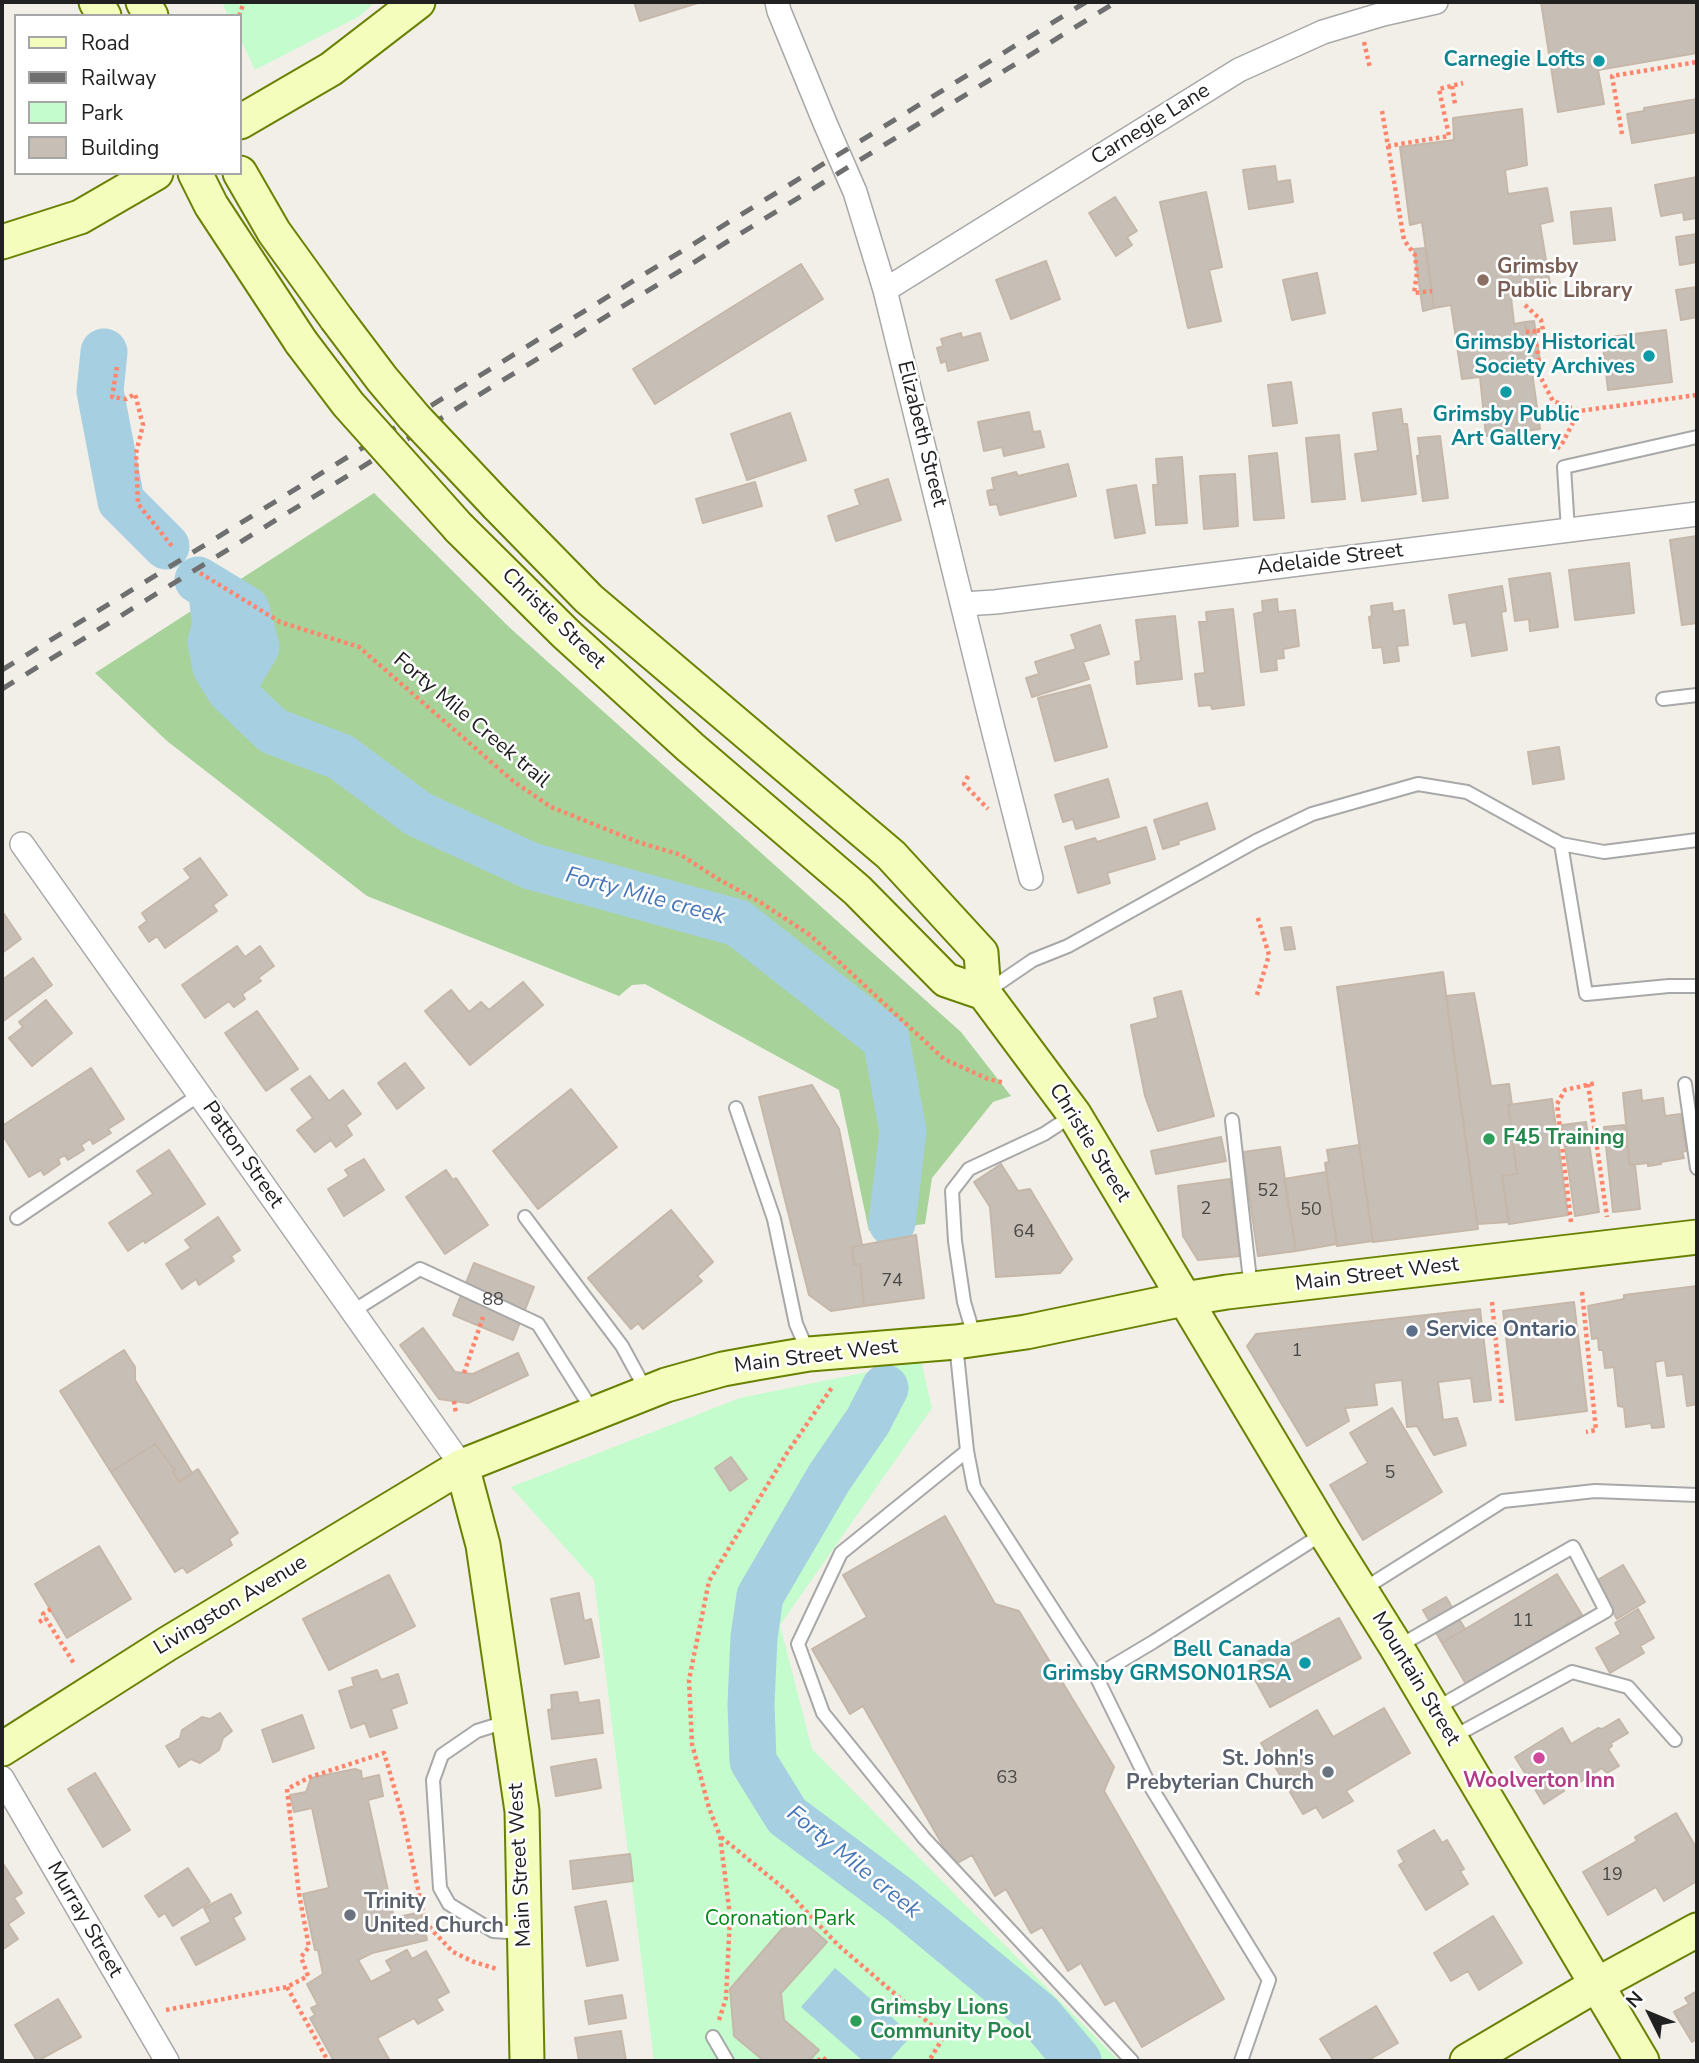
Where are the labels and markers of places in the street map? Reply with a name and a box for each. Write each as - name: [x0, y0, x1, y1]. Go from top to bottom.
- place label: Carnegie Lofts: [1444, 48, 1585, 74]
- marker: Carnegie Lofts: [1591, 53, 1607, 69]
- place label: Grimsby Public Library: [1497, 255, 1632, 305]
- marker: Grimsby Public Library: [1475, 272, 1491, 288]
- place label: Grimsby Historical Society Archives: [1455, 331, 1635, 381]
- marker: Grimsby Historical Society Archives: [1641, 348, 1657, 364]
- marker: Grimsby Public Art Gallery: [1498, 384, 1514, 400]
- place label: Grimsby Public Art Gallery: [1432, 403, 1580, 453]
- place label: F45 Training: [1503, 1126, 1625, 1152]
- marker: F45 Training: [1481, 1131, 1497, 1147]
- place label: Service Ontario: [1426, 1318, 1577, 1344]
- marker: Service Ontario: [1404, 1323, 1420, 1339]
- place label: Bell Canada Grimsby GRMSON01RSA: [1042, 1638, 1291, 1688]
- marker: Bell Canada Grimsby GRMSON01RSA: [1297, 1655, 1313, 1671]
- place label: St. John's Prebyterian Church: [1126, 1747, 1314, 1797]
- marker: Woolverton Inn: [1531, 1750, 1547, 1766]
- marker: St. John's Prebyterian Church: [1320, 1764, 1336, 1780]
- place label: Woolverton Inn: [1463, 1769, 1615, 1795]
- place label: Trinity United Church: [364, 1890, 504, 1940]
- marker: Trinity United Church: [342, 1907, 358, 1923]
- place label: Grimsby Lions Community Pool: [870, 1996, 1031, 2046]
- marker: Grimsby Lions Community Pool: [848, 2013, 864, 2029]

